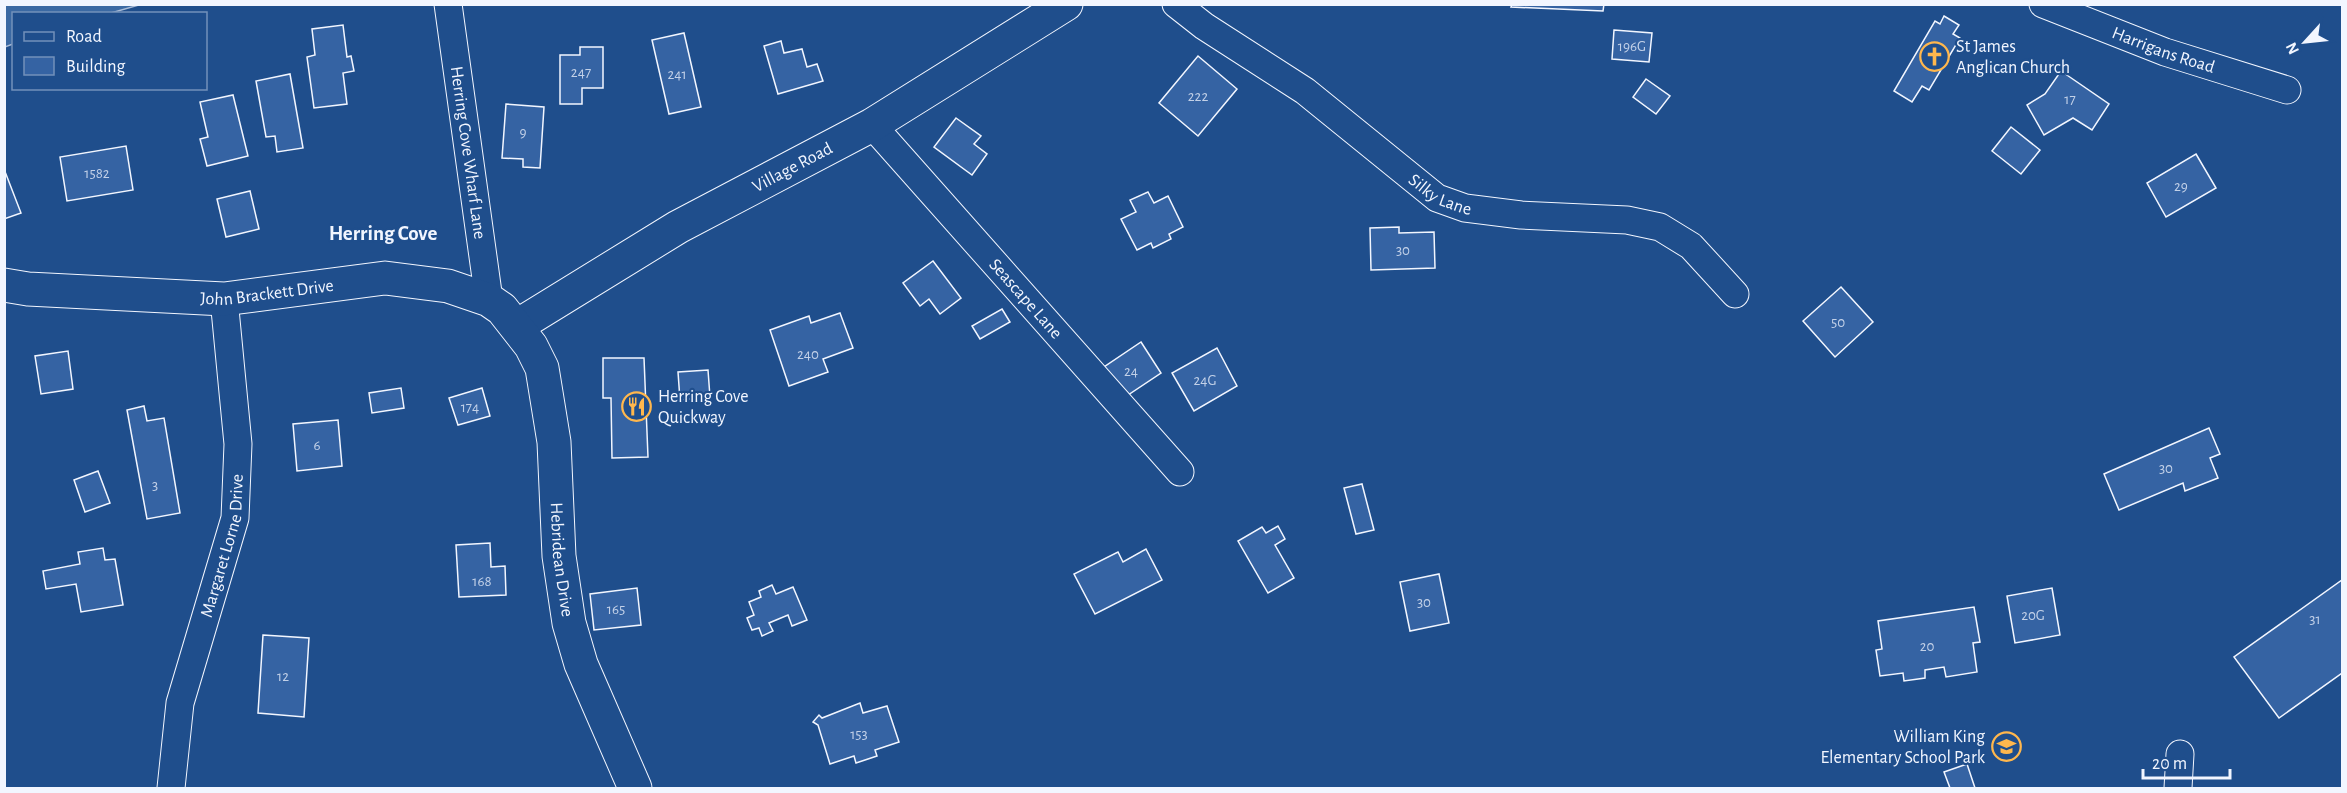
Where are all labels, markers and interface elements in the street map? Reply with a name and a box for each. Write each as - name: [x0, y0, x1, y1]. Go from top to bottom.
- legend: [12, 12, 207, 90]
- north arrow: [2275, 12, 2335, 72]
- street label: Harrigans Road: [2109, 24, 2217, 77]
- text: Road: [66, 28, 102, 46]
- place label: St James Anglican Church: [1956, 38, 2070, 77]
- house number: 196G: [1618, 39, 1646, 54]
- church icon: St James Anglican Church: [1919, 40, 1951, 72]
- text: N: [2283, 40, 2302, 57]
- text: Building: [66, 58, 126, 76]
- street label: Herring Cove Wharf Lane: [447, 65, 488, 240]
- house number: 247: [571, 65, 591, 80]
- house number: 241: [667, 67, 687, 82]
- house number: 222: [1188, 89, 1208, 104]
- house number: 17: [2064, 92, 2076, 107]
- house number: 9: [519, 125, 527, 140]
- street label: Village Road: [750, 139, 836, 196]
- house number: 1582: [84, 166, 110, 181]
- street label: Silky Lane: [1405, 171, 1472, 219]
- house number: 29: [2174, 179, 2188, 194]
- district label: Herring Cove: [329, 223, 437, 244]
- house number: 30: [1396, 243, 1410, 258]
- street label: Seascape Lane: [985, 256, 1065, 343]
- street label: John Brackett Drive: [200, 277, 335, 309]
- house number: 50: [1831, 315, 1845, 330]
- house number: 240: [797, 347, 819, 362]
- house number: 24: [1124, 364, 1138, 379]
- house number: 24G: [1193, 373, 1217, 388]
- place label: Herring Cove Quickway: [658, 388, 749, 427]
- restaurant icon: Herring Cove Quickway: [621, 390, 653, 422]
- house number: 174: [461, 400, 479, 415]
- house number: 6: [313, 438, 321, 453]
- house number: 30: [2159, 461, 2173, 476]
- street label: Margaret Lorne Drive: [198, 474, 247, 620]
- house number: 3: [152, 478, 158, 493]
- street label: Hebridean Drive: [547, 502, 576, 618]
- house number: 168: [472, 574, 492, 589]
- house number: 30: [1417, 595, 1431, 610]
- house number: 165: [607, 602, 625, 617]
- house number: 20G: [2021, 608, 2045, 623]
- house number: 31: [2309, 612, 2321, 627]
- house number: 20: [1920, 639, 1934, 654]
- house number: 12: [277, 669, 289, 684]
- house number: 153: [850, 727, 868, 742]
- place label: William King Elementary School Park: [1820, 728, 1986, 767]
- school or university icon: William King Elementary School Park: [1990, 730, 2022, 762]
- scale bar: [2143, 742, 2230, 780]
- text: 20 m: [2152, 755, 2187, 773]

